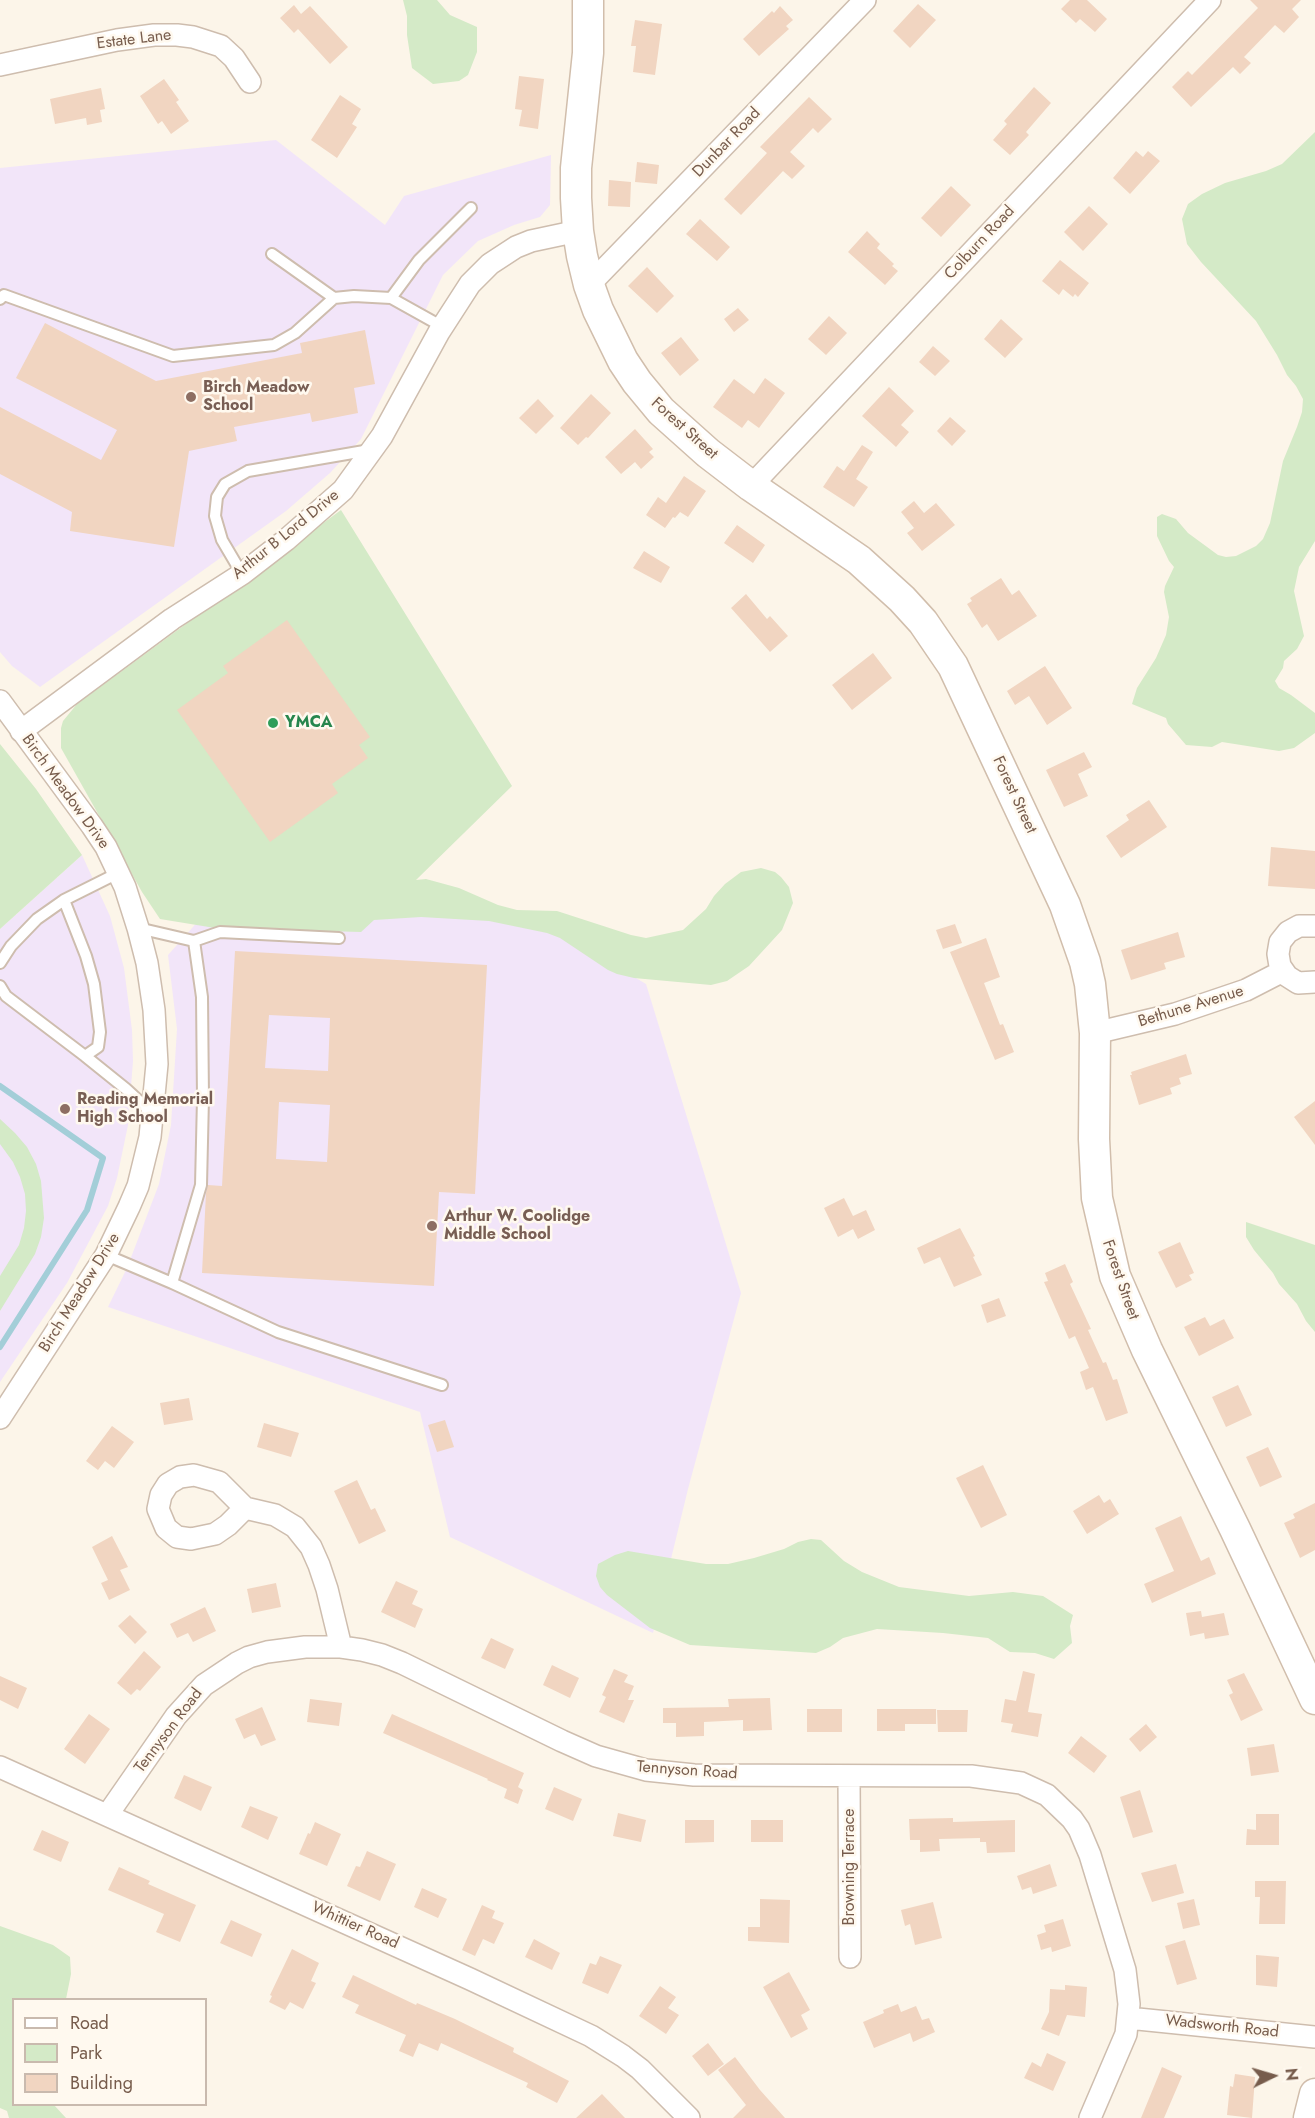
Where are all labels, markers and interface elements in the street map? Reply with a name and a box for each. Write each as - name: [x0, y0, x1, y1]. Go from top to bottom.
- street label: Estate Lane: [96, 26, 172, 54]
- street label: Dunbar Road: [689, 104, 765, 182]
- street label: Colburn Road: [941, 202, 1019, 284]
- place label: Birch Meadow School: [203, 378, 309, 416]
- marker: Birch Meadow School: [184, 390, 198, 404]
- street label: Forest Street: [647, 394, 721, 464]
- street label: Arthur B Lord Drive: [229, 486, 343, 584]
- place label: YMCA: [285, 713, 333, 733]
- marker: YMCA: [266, 716, 280, 730]
- street label: Birch Meadow Drive: [17, 731, 113, 853]
- street label: Forest Street: [988, 753, 1040, 837]
- street label: Bethune Avenue: [1136, 982, 1246, 1032]
- place label: Reading Memorial High School: [77, 1090, 213, 1128]
- marker: Reading Memorial High School: [58, 1102, 72, 1116]
- place label: Arthur W. Coolidge Middle School: [444, 1207, 590, 1245]
- marker: Arthur W. Coolidge Middle School: [425, 1219, 439, 1233]
- street label: Birch Meadow Drive: [36, 1230, 124, 1356]
- street label: Forest Street: [1097, 1238, 1143, 1322]
- street label: Tennyson Road: [131, 1685, 207, 1777]
- street label: Tennyson Road: [636, 1758, 738, 1784]
- street label: Browning Terrace: [840, 1808, 860, 1926]
- street label: Whittier Road: [308, 1898, 402, 1954]
- legend: [12, 1998, 207, 2106]
- text: Road: [70, 2010, 109, 2036]
- street label: Wadsworth Road: [1164, 2012, 1280, 2042]
- text: Park: [70, 2040, 102, 2066]
- north arrow: [1243, 2046, 1303, 2106]
- text: N: [1279, 2067, 1303, 2082]
- text: Building: [70, 2070, 133, 2096]

